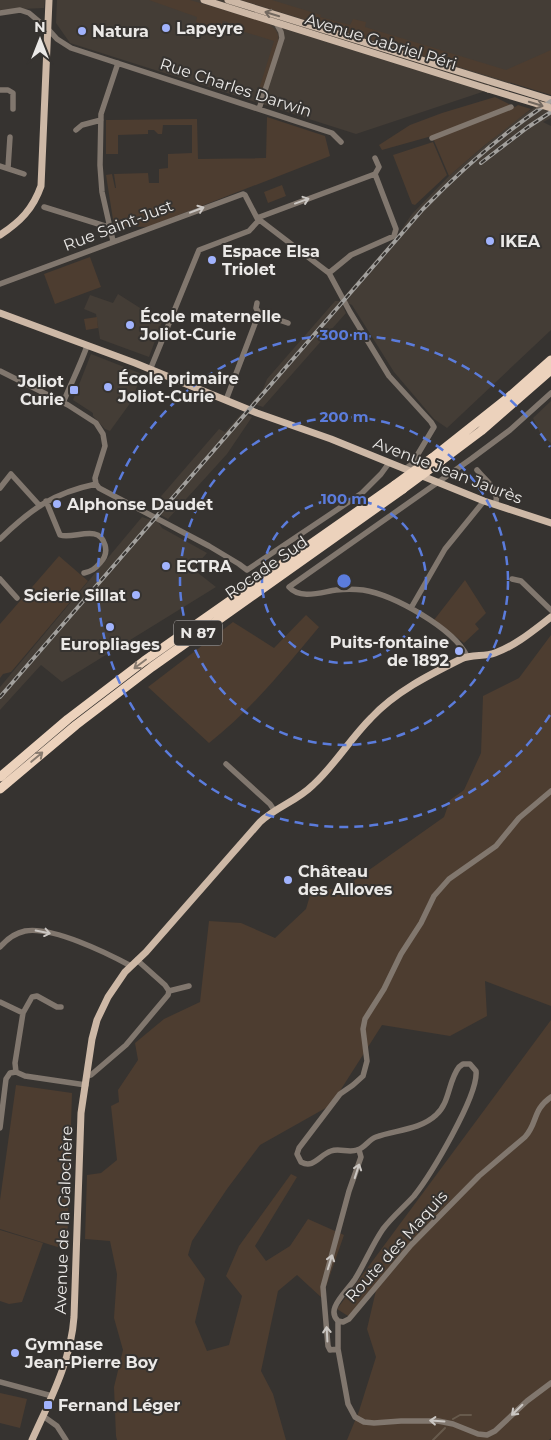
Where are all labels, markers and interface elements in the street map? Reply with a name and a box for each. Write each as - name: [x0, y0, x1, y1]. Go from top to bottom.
- one-way arrow: [265, 8, 281, 18]
- street label: Avenue Gabriel Péri: [303, 9, 459, 74]
- north arrow: [15, 15, 65, 65]
- text: N: [34, 18, 46, 36]
- place label: Lapeyre: [176, 19, 243, 38]
- place label: Natura: [92, 22, 149, 41]
- marker: Lapeyre: [160, 22, 172, 34]
- marker: Natura: [76, 25, 88, 37]
- street label: Rue Charles Darwin: [158, 54, 314, 121]
- one-way arrow: [528, 99, 544, 109]
- street label: Rue Saint-Just: [61, 196, 176, 255]
- one-way arrow: [294, 196, 309, 205]
- one-way arrow: [189, 205, 204, 214]
- place label: IKEA: [500, 232, 541, 251]
- marker: IKEA: [484, 235, 496, 247]
- place label: Espace Elsa Triolet: [222, 242, 320, 279]
- marker: Espace Elsa Triolet: [206, 254, 218, 266]
- place label: École maternelle Joliot-Curie: [139, 307, 281, 344]
- marker: École maternelle Joliot-Curie: [124, 319, 136, 331]
- text: 300 m: [318, 325, 369, 344]
- place label: École primaire Joliot-Curie: [117, 369, 239, 406]
- place label: Joliot Curie: [17, 372, 64, 409]
- marker: École primaire Joliot-Curie: [102, 381, 114, 393]
- marker: Joliot Curie: [68, 384, 80, 396]
- text: 200 m: [319, 407, 369, 426]
- street label: Avenue Jean Jaurès: [370, 433, 525, 508]
- text: 100 m: [321, 489, 367, 508]
- place label: Alphonse Daudet: [66, 495, 213, 514]
- marker: Alphonse Daudet: [51, 498, 63, 510]
- street label: Rocade Sud: [221, 532, 311, 603]
- place label: ECTRA: [176, 557, 233, 576]
- marker: ECTRA: [160, 560, 172, 572]
- centre of rings: [335, 572, 353, 590]
- place label: Scierie Sillat: [24, 586, 126, 605]
- marker: Scierie Sillat: [130, 589, 142, 601]
- road number: N 87: [174, 620, 222, 646]
- marker: Europliages: [104, 621, 116, 633]
- place label: Puits-fontaine de 1892: [330, 633, 449, 670]
- place label: Europliages: [60, 635, 160, 654]
- marker: Puits-fontaine de 1892: [453, 645, 465, 657]
- one-way arrow: [133, 659, 147, 669]
- one-way arrow: [30, 752, 43, 763]
- place label: Château des Alloves: [298, 862, 393, 899]
- marker: Château des Alloves: [282, 874, 294, 886]
- one-way arrow: [35, 928, 51, 937]
- street label: Avenue de la Galochère: [51, 1125, 76, 1315]
- one-way arrow: [352, 1163, 362, 1179]
- street label: Route des Maquis: [341, 1187, 452, 1306]
- one-way arrow: [326, 1254, 336, 1270]
- one-way arrow: [323, 1326, 332, 1342]
- place label: Gymnase Jean-Pierre Boy: [24, 1335, 158, 1372]
- marker: Gymnase Jean-Pierre Boy: [9, 1347, 21, 1359]
- place label: Fernand Léger: [58, 1396, 181, 1415]
- marker: Fernand Léger: [42, 1399, 54, 1411]
- one-way arrow: [511, 1404, 524, 1416]
- one-way arrow: [429, 1417, 445, 1426]

